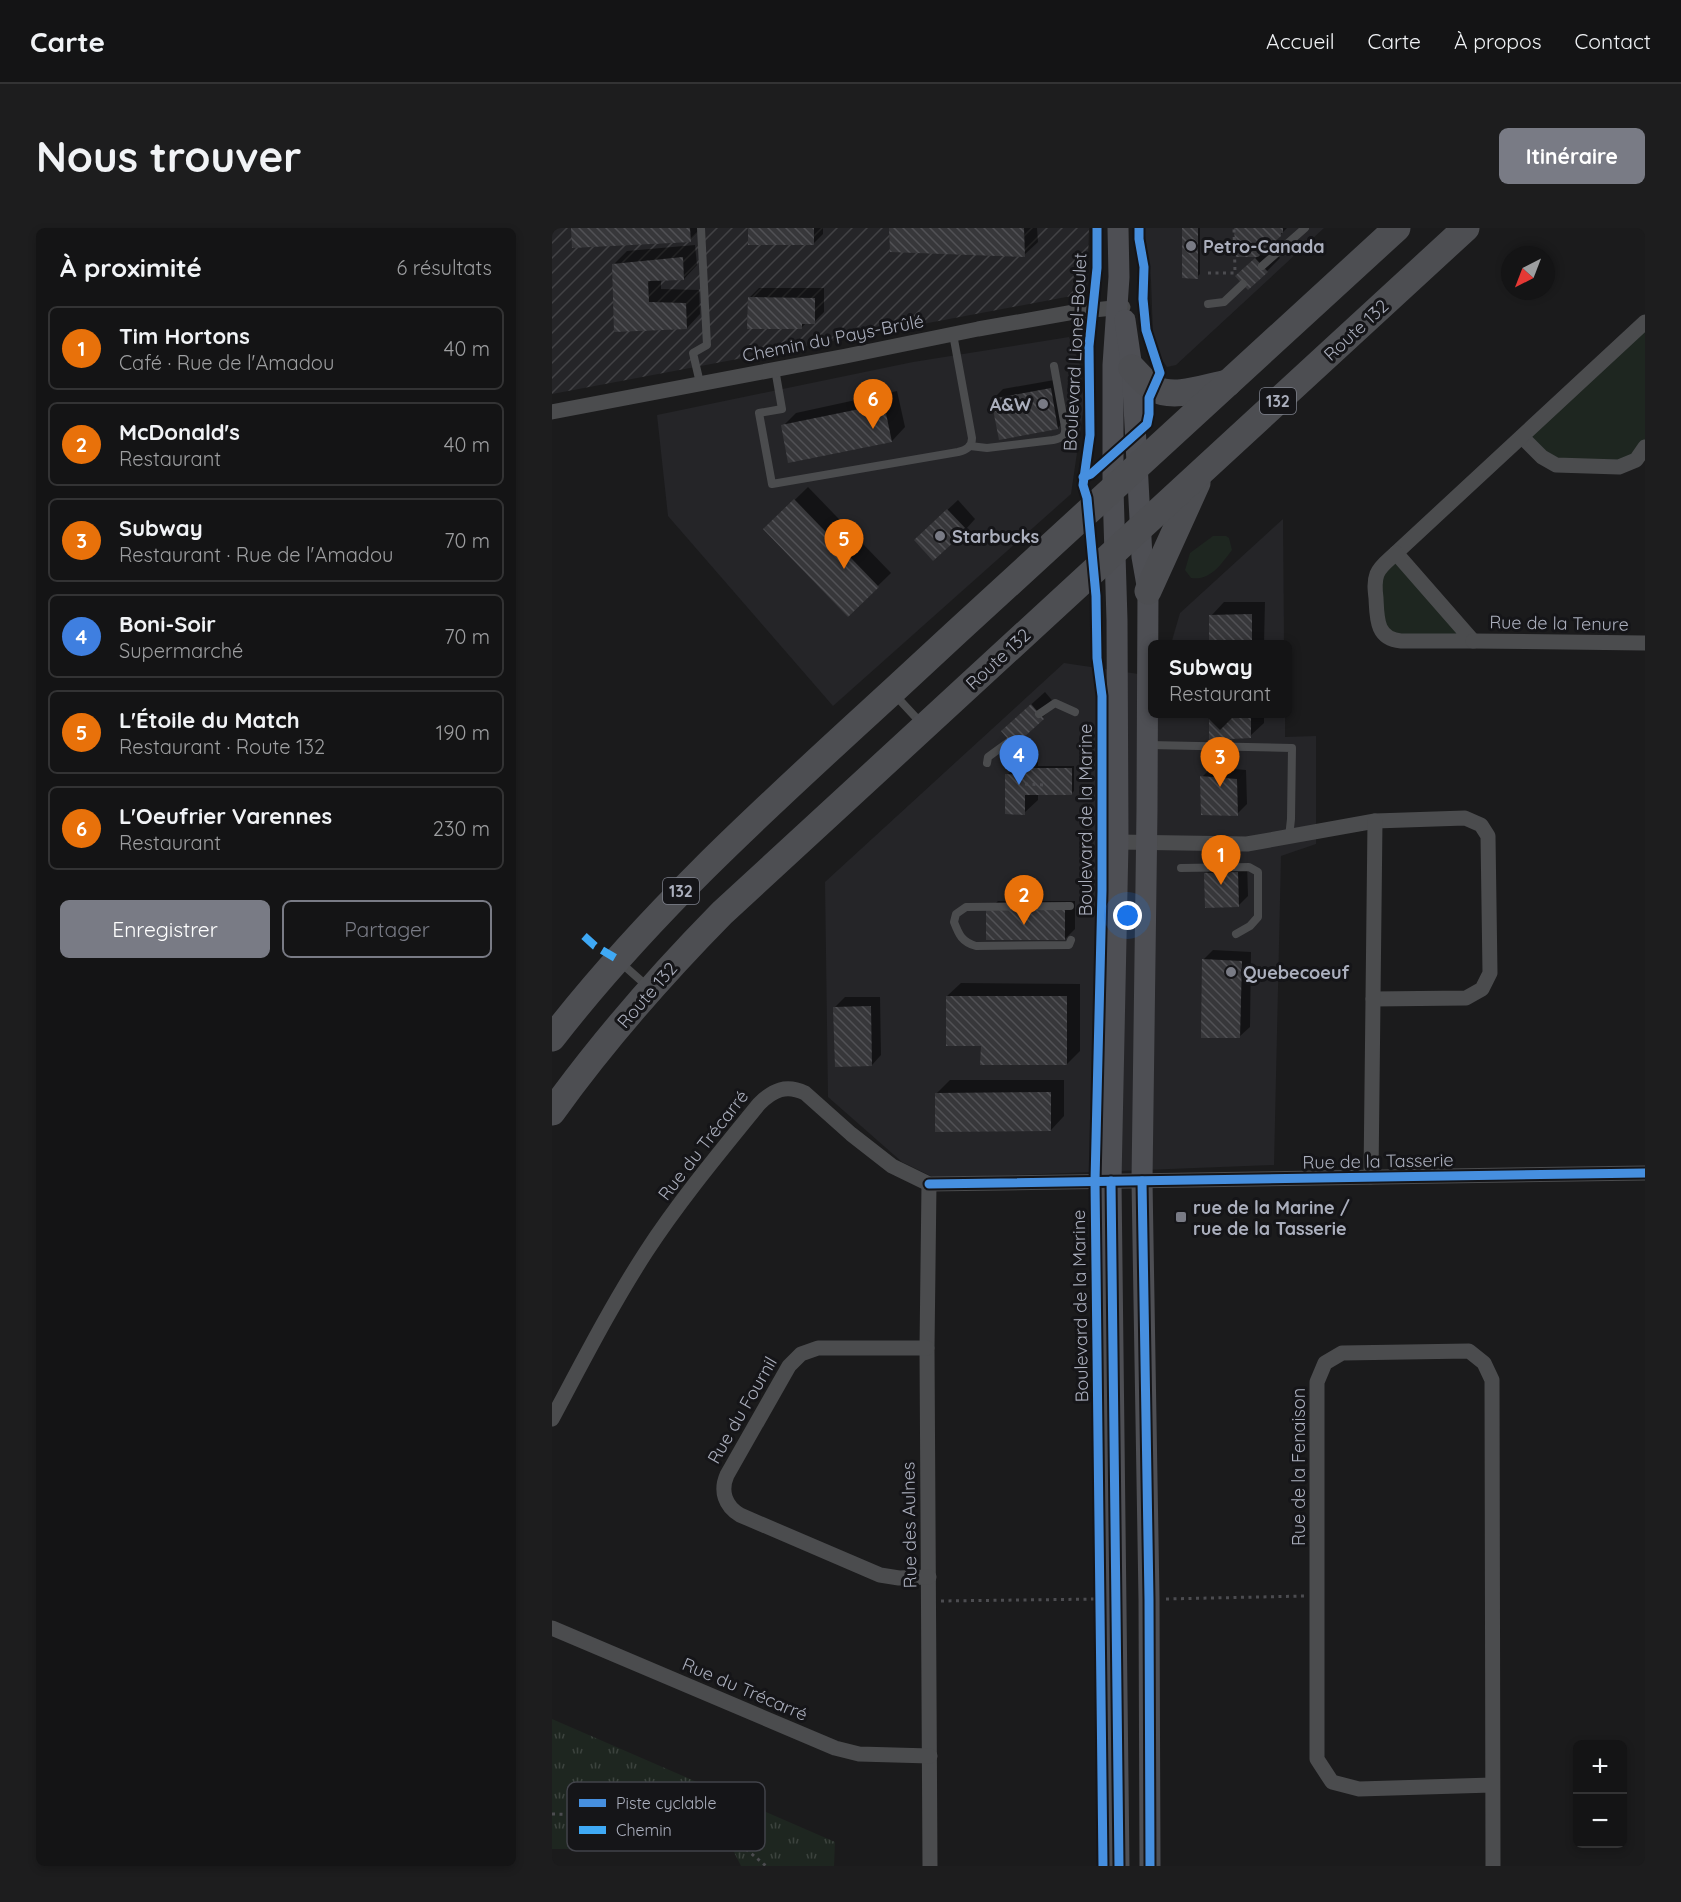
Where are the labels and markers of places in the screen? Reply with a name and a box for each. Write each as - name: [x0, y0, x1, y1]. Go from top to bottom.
- place label: Petro-Canada: [1203, 235, 1325, 258]
- marker: Petro-Canada: [1184, 239, 1198, 253]
- pin: 6: [854, 380, 892, 429]
- place label: A&W: [990, 393, 1031, 416]
- marker: A&W: [1036, 397, 1050, 411]
- pin: 5: [824, 520, 864, 569]
- place label: Starbucks: [952, 525, 1040, 548]
- marker: Starbucks: [933, 529, 947, 543]
- pin: 4: [1000, 736, 1038, 785]
- pin: 3: [1200, 738, 1240, 787]
- pin: 1: [1202, 836, 1240, 885]
- pin: 2: [1004, 876, 1044, 925]
- place label: Quebecoeuf: [1243, 961, 1349, 984]
- marker: Quebecoeuf: [1224, 965, 1238, 979]
- place label: rue de la Marine / rue de la Tasserie: [1193, 1196, 1350, 1240]
- marker: rue de la Marine / rue de la Tasserie: [1174, 1210, 1188, 1224]

